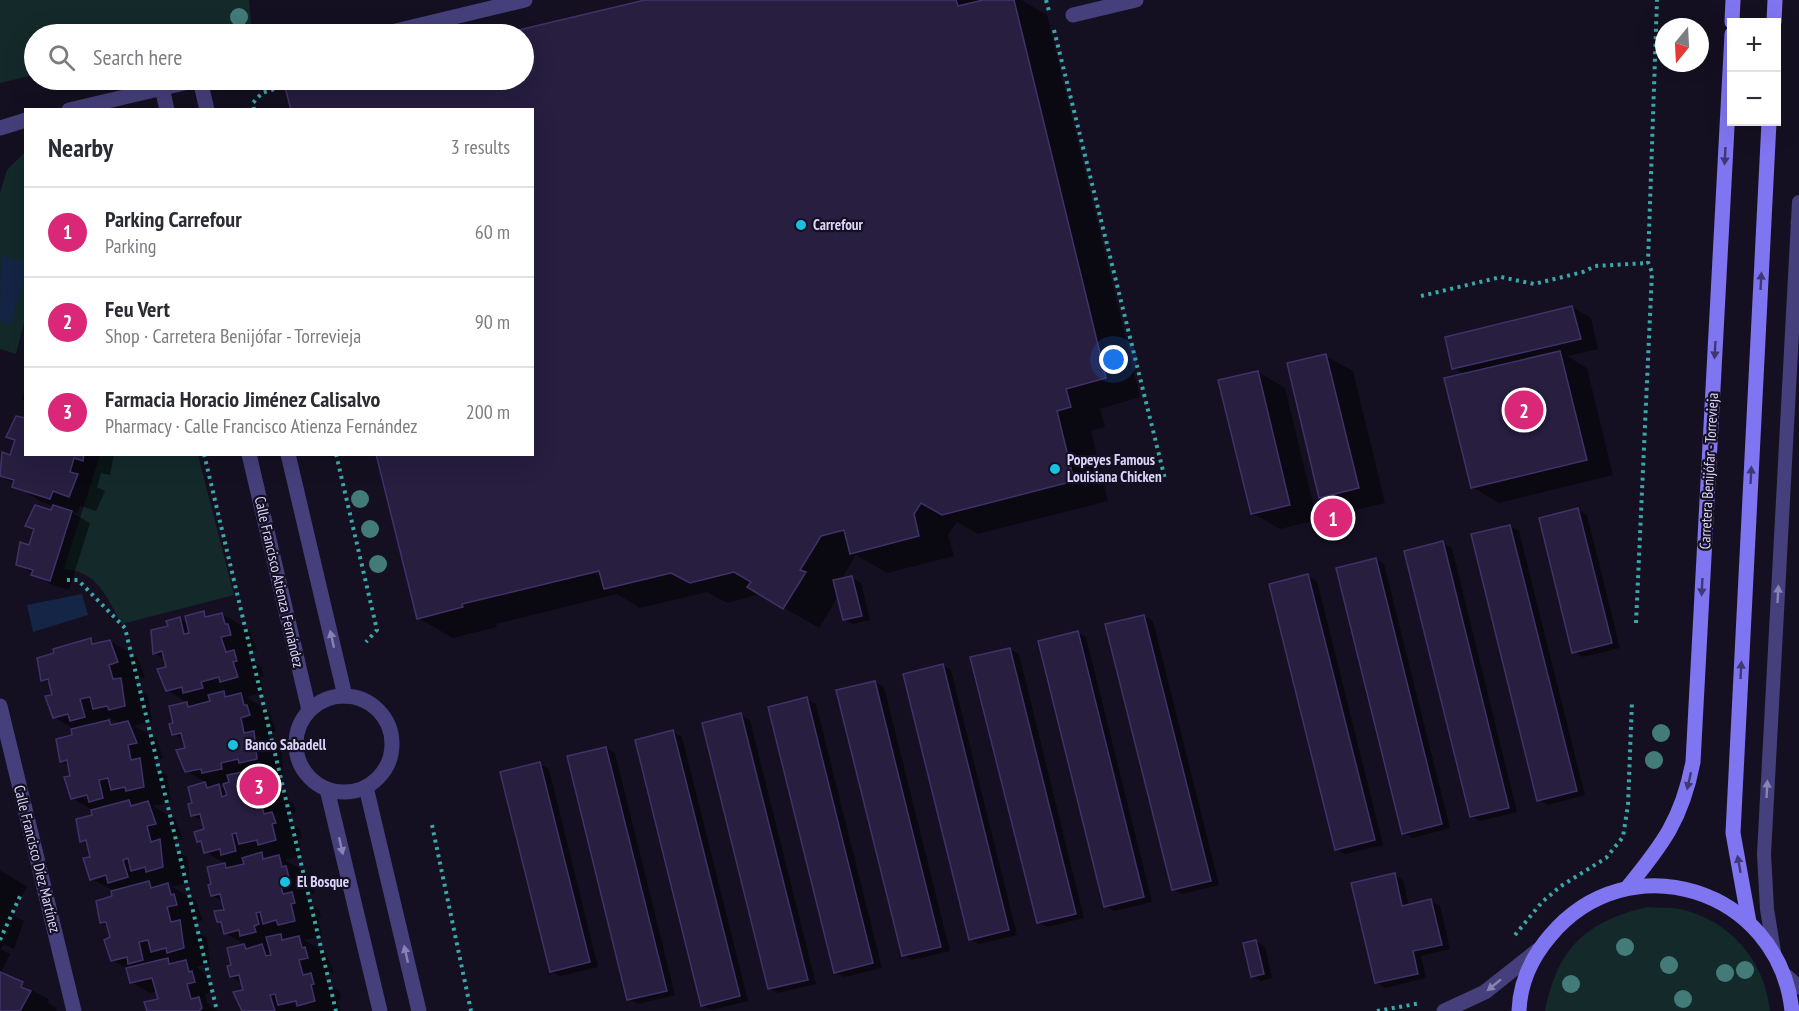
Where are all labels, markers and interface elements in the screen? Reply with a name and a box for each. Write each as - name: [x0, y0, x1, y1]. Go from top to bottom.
- north arrow: [1655, 18, 1709, 72]
- map controls: [1727, 18, 1781, 126]
- button: +: [1727, 18, 1781, 72]
- search box: [24, 24, 534, 90]
- icon: search: [45, 41, 78, 74]
- text: Search here: [93, 43, 182, 71]
- button: −: [1727, 72, 1781, 126]
- text: Nearby: [48, 131, 113, 164]
- text: 3 results: [451, 134, 510, 160]
- one-way arrow: [1721, 146, 1730, 165]
- text: Parking Carrefour: [105, 205, 242, 233]
- place label: Carrefour: [813, 215, 864, 234]
- marker: Carrefour: [794, 218, 808, 232]
- text: 1: [63, 219, 72, 245]
- text: 60 m: [475, 219, 510, 245]
- text: Parking: [105, 233, 156, 259]
- one-way arrow: [1757, 271, 1766, 290]
- text: Feu Vert: [105, 295, 170, 323]
- text: 2: [63, 309, 72, 335]
- text: 90 m: [475, 309, 510, 335]
- text: Shop · Carretera Benijófar - Torrevieja: [105, 323, 361, 349]
- one-way arrow: [1710, 341, 1719, 360]
- your location: [1099, 345, 1128, 374]
- text: Farmacia Horacio Jiménez Calisalvo: [105, 385, 380, 413]
- pin: 2: [1504, 388, 1544, 432]
- street label: Carretera Benijófar - Torrevieja: [1695, 392, 1722, 550]
- text: 3: [63, 399, 72, 425]
- text: 200 m: [466, 399, 510, 425]
- text: Pharmacy · Calle Francisco Atienza Fernández: [105, 413, 418, 439]
- place label: Popeyes Famous Louisiana Chicken: [1067, 450, 1162, 486]
- marker: Popeyes Famous Louisiana Chicken: [1048, 462, 1062, 476]
- one-way arrow: [1747, 466, 1756, 485]
- street label: Calle Francisco Atienza Fernández: [251, 494, 308, 669]
- pin: 1: [1314, 496, 1352, 540]
- one-way arrow: [1698, 578, 1707, 597]
- one-way arrow: [1773, 584, 1782, 603]
- one-way arrow: [326, 629, 336, 648]
- one-way arrow: [1737, 661, 1746, 680]
- place label: Banco Sabadell: [245, 735, 326, 754]
- marker: Banco Sabadell: [226, 738, 240, 752]
- pin: 3: [240, 764, 278, 808]
- one-way arrow: [1684, 772, 1693, 791]
- one-way arrow: [1763, 779, 1772, 798]
- street label: Calle Francisco Díez Martínez: [10, 783, 65, 935]
- one-way arrow: [336, 837, 346, 855]
- one-way arrow: [1734, 855, 1743, 874]
- place label: El Bosque: [297, 872, 349, 891]
- marker: El Bosque: [278, 875, 292, 889]
- one-way arrow: [400, 945, 410, 963]
- one-way arrow: [1486, 979, 1502, 992]

